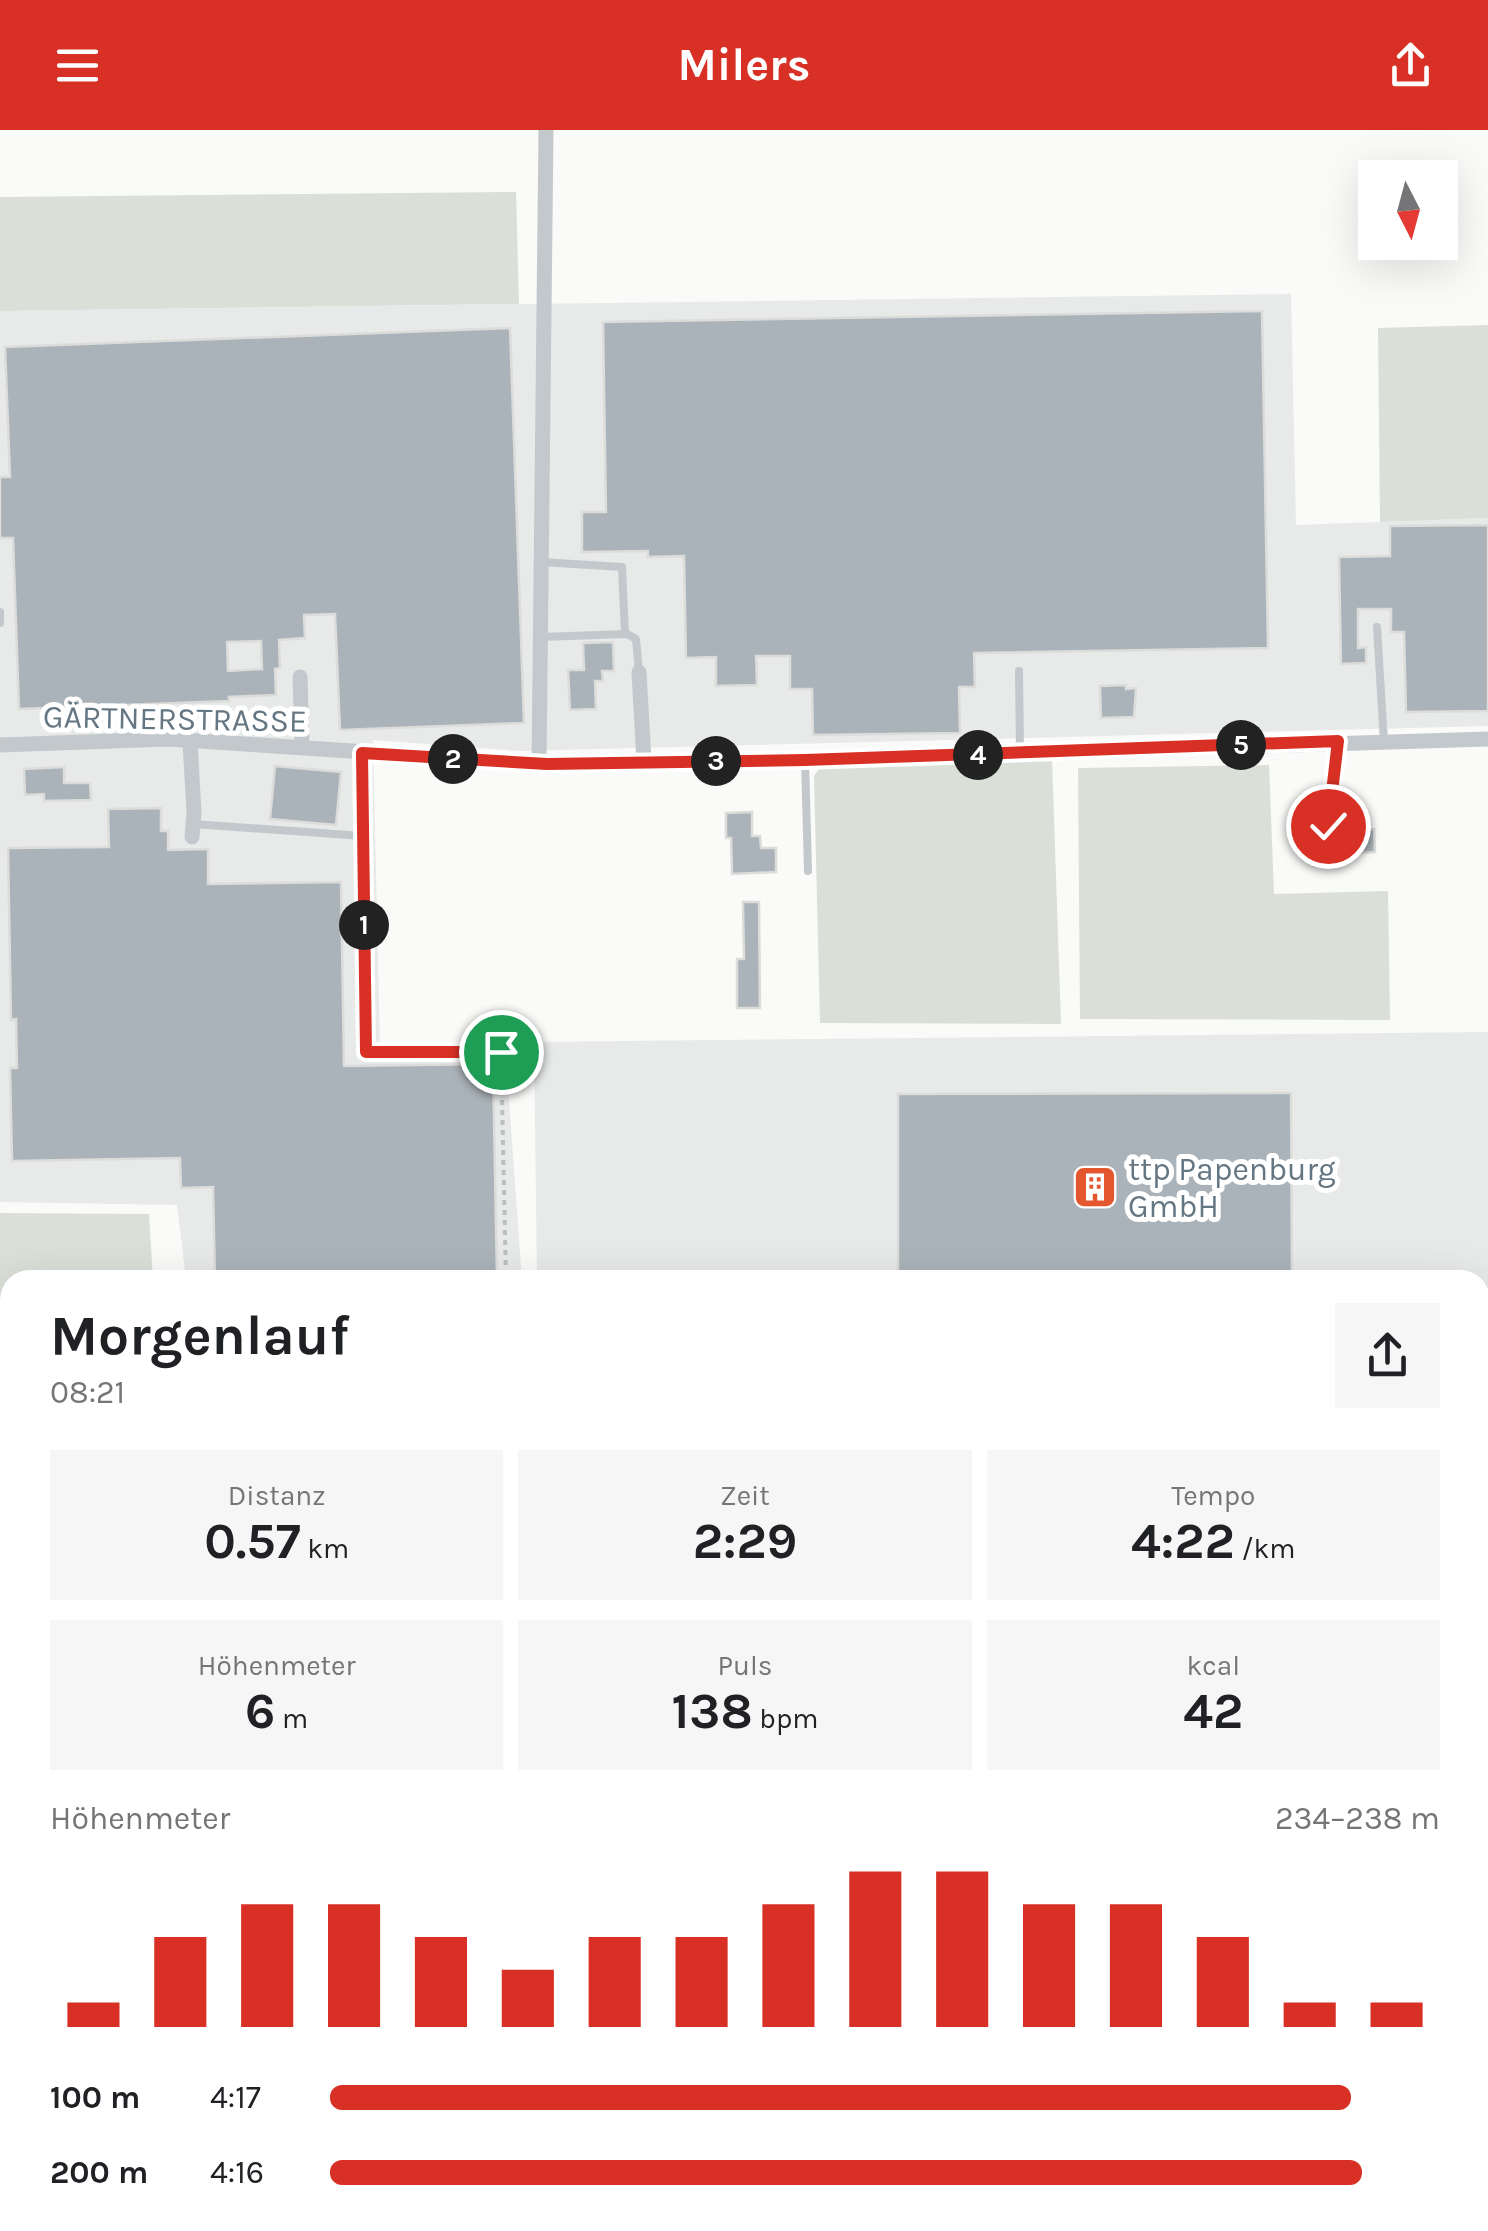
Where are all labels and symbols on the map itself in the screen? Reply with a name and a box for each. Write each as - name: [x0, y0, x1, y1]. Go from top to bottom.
- north arrow: [1358, 160, 1458, 260]
- street label: GÄRTNERSTRASSE: [43, 698, 307, 740]
- pin: 5: [1216, 720, 1266, 770]
- pin: 4: [953, 730, 1003, 780]
- pin: 2: [428, 734, 478, 784]
- pin: 3: [691, 736, 741, 786]
- pin: [1286, 784, 1371, 869]
- pin: 1: [339, 900, 389, 950]
- pin: [459, 1010, 544, 1095]
- place label: ttp Papenburg GmbH: [1128, 1151, 1336, 1225]
- building icon: ttp Papenburg GmbH: [1072, 1164, 1118, 1210]

